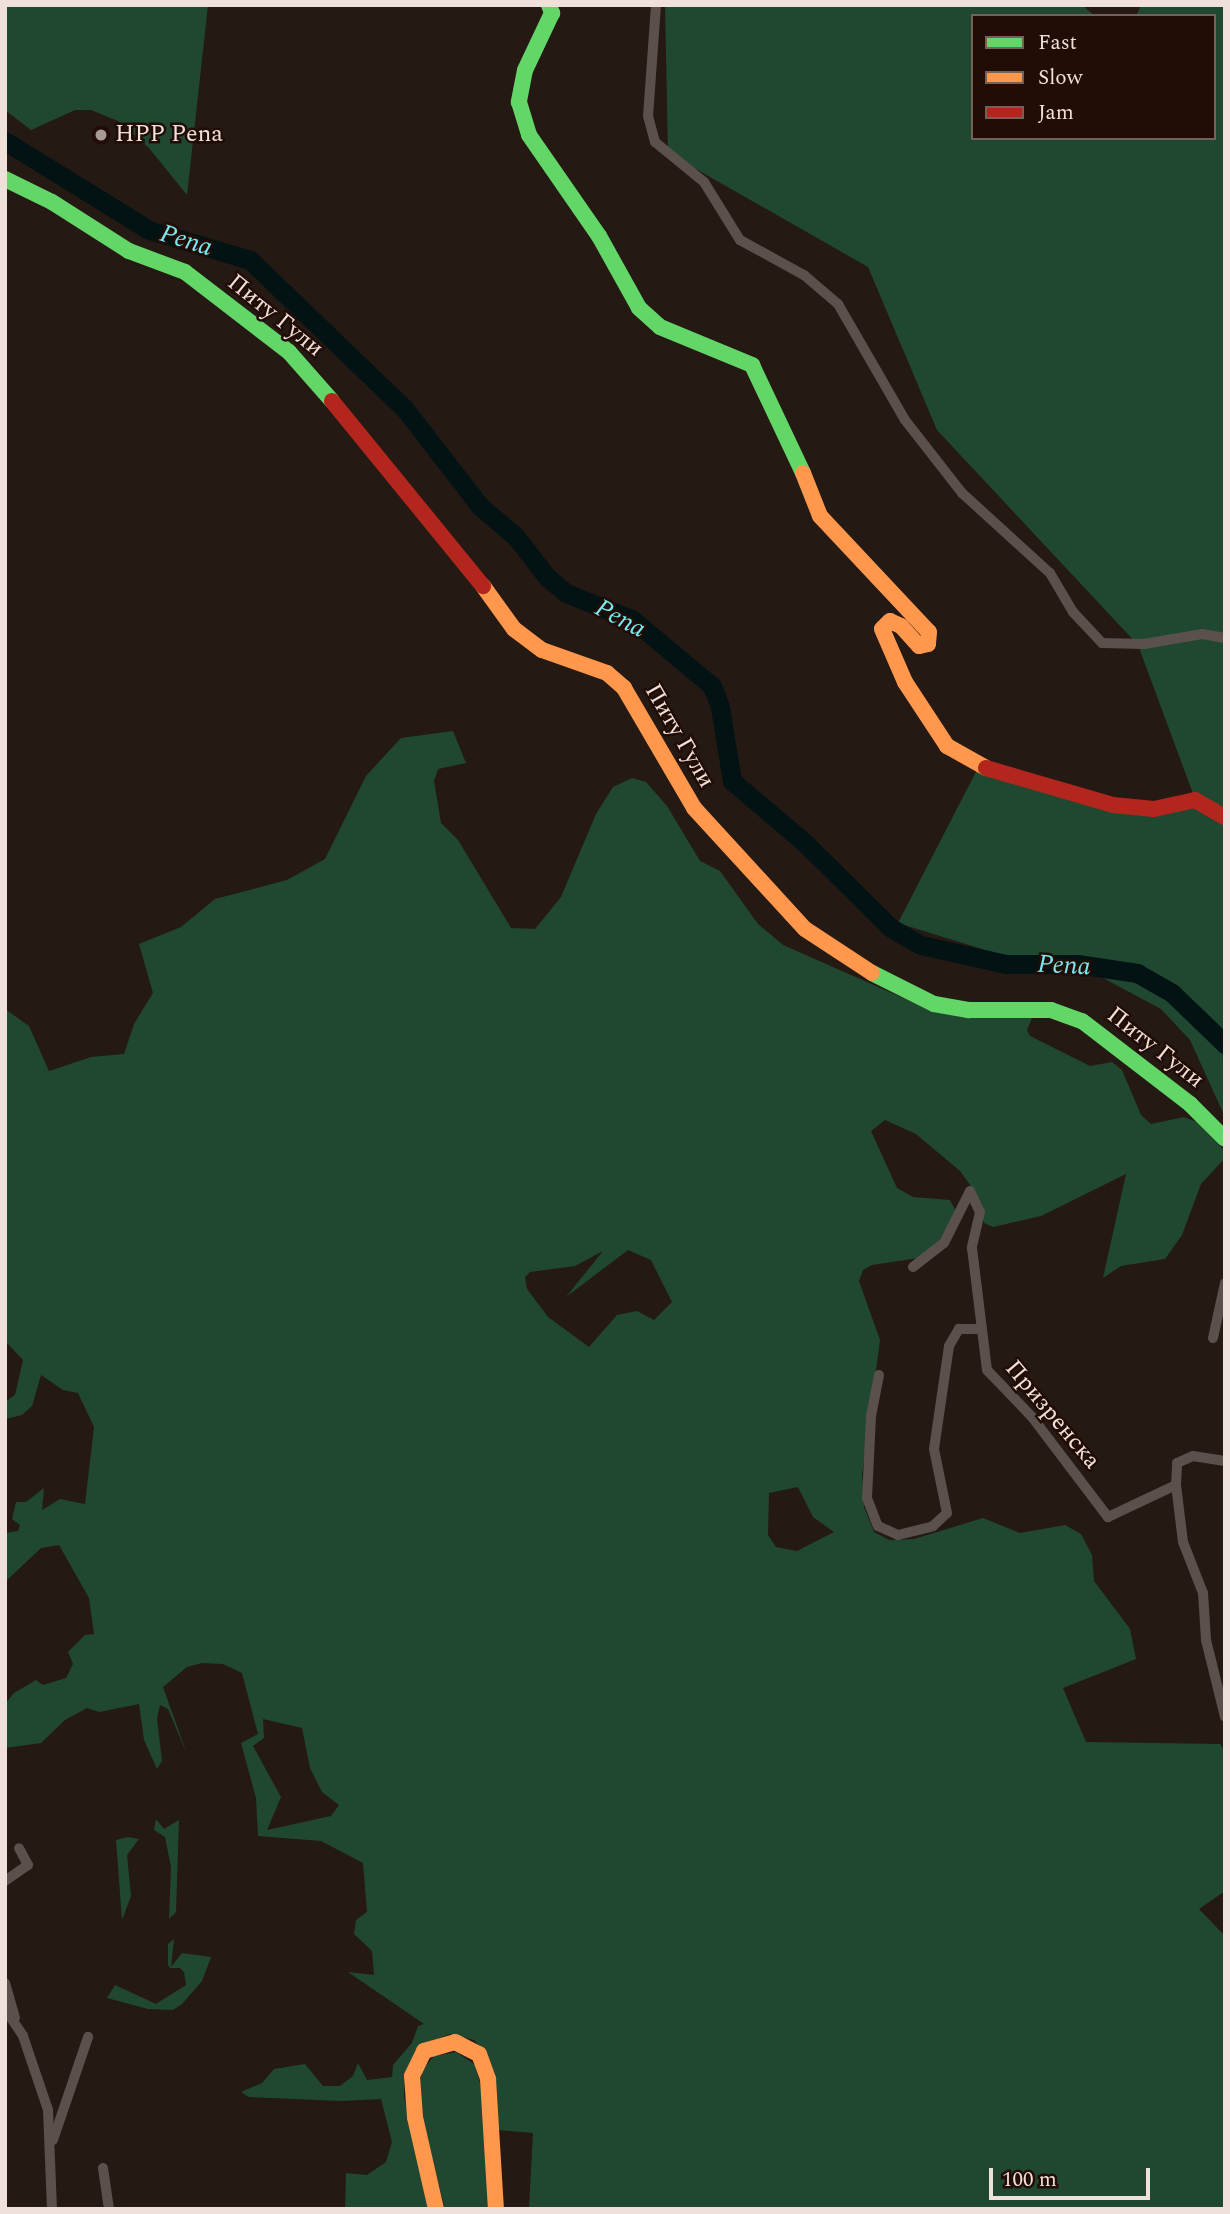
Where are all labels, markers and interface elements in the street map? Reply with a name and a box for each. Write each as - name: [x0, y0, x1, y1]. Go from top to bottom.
- legend: [971, 14, 1216, 140]
- text: Fast: [1038, 27, 1077, 59]
- text: Slow: [1038, 62, 1082, 94]
- text: Jam: [1038, 97, 1074, 129]
- place label: HPP Pena: [115, 121, 223, 149]
- marker: HPP Pena: [93, 127, 109, 143]
- water label: Pena: [156, 218, 216, 264]
- street label: Питу Гули: [221, 269, 329, 363]
- water label: Pena: [589, 593, 651, 645]
- street label: Питу Гули: [638, 679, 720, 793]
- water label: Pena: [1037, 949, 1091, 983]
- street label: Питу Гули: [1101, 1001, 1209, 1095]
- street label: Призренска: [998, 1355, 1106, 1475]
- scale bar: [992, 2154, 1153, 2198]
- text: 100 m: [1002, 2164, 1057, 2196]

